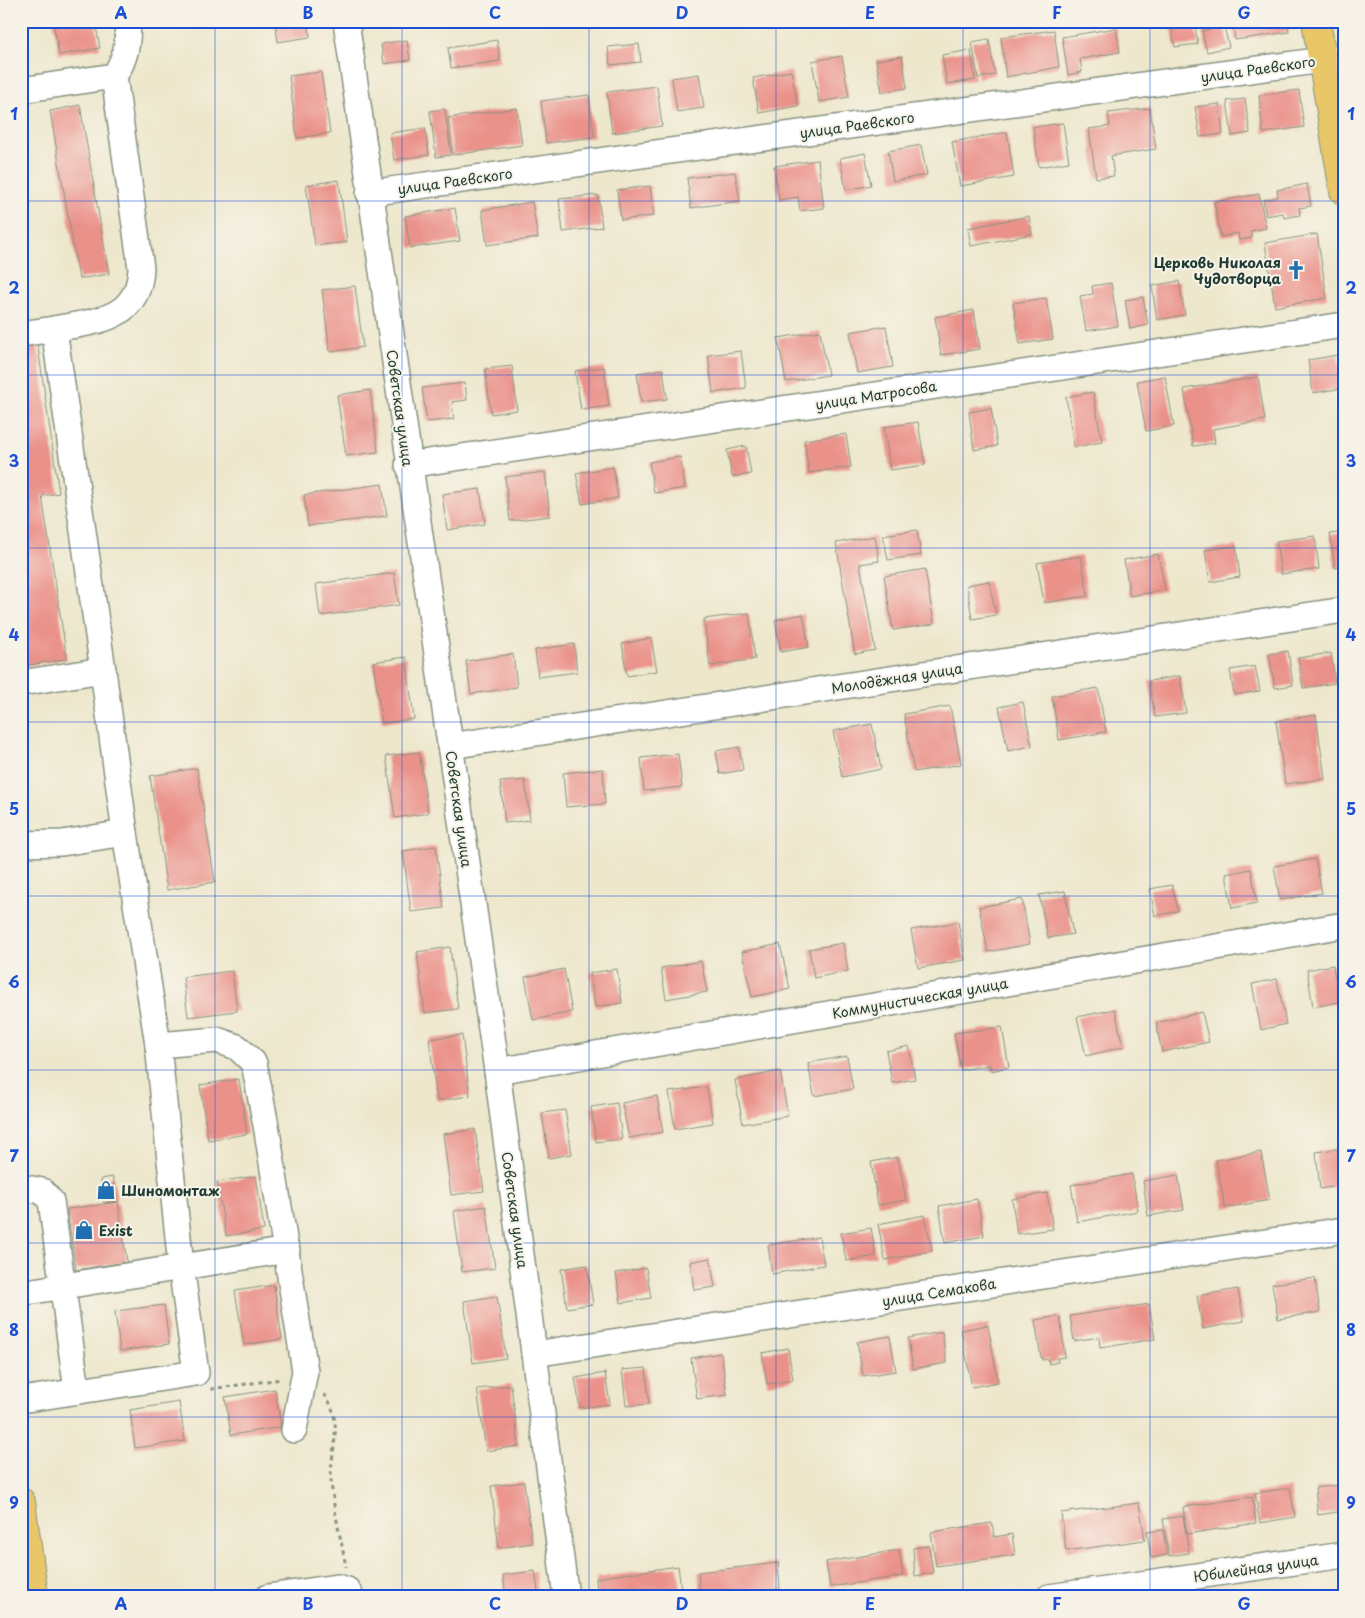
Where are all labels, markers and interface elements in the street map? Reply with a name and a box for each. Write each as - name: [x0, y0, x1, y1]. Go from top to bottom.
- text: A: [115, 0, 128, 24]
- text: B: [303, 0, 314, 24]
- text: C: [489, 0, 501, 24]
- text: D: [676, 0, 688, 24]
- text: E: [865, 0, 875, 24]
- text: F: [1052, 0, 1062, 24]
- text: G: [1237, 0, 1251, 24]
- street label: улица Раевского: [1199, 51, 1317, 87]
- text: 1: [10, 101, 18, 125]
- text: 1: [1347, 101, 1355, 125]
- street label: улица Раевского: [798, 107, 916, 143]
- street label: улица Раевского: [396, 163, 514, 199]
- place label: Церковь Николая Чудотворца: [1154, 252, 1281, 289]
- church icon: Церковь Николая Чудотворца: [1285, 259, 1307, 281]
- text: 2: [8, 275, 20, 299]
- text: 2: [1345, 275, 1357, 299]
- street label: Советская улица: [381, 348, 419, 468]
- street label: улица Матросова: [814, 375, 938, 415]
- text: 3: [9, 448, 19, 472]
- text: 3: [1346, 448, 1356, 472]
- text: 4: [9, 622, 20, 646]
- text: 4: [1346, 622, 1357, 646]
- street label: Молодёжная улица: [830, 657, 964, 699]
- street label: Советская улица: [440, 749, 478, 869]
- text: 5: [9, 796, 19, 820]
- text: 5: [1346, 796, 1356, 820]
- text: 6: [8, 969, 20, 993]
- text: 6: [1345, 969, 1357, 993]
- street label: Коммунистическая улица: [830, 972, 1010, 1024]
- text: 7: [9, 1143, 19, 1167]
- text: 7: [1346, 1143, 1356, 1167]
- street label: Советская улица: [496, 1150, 534, 1270]
- shop icon: Шиномонтаж: [95, 1179, 117, 1201]
- place label: Шиномонтаж: [121, 1180, 220, 1201]
- shop icon: Exist: [73, 1219, 95, 1241]
- place label: Exist: [99, 1220, 133, 1241]
- street label: улица Семакова: [881, 1273, 998, 1311]
- text: 8: [9, 1317, 19, 1341]
- text: 8: [1346, 1317, 1356, 1341]
- text: 9: [9, 1490, 19, 1514]
- text: 9: [1346, 1490, 1356, 1514]
- street label: Юбилейная улица: [1192, 1549, 1320, 1587]
- text: A: [115, 1591, 128, 1615]
- text: B: [303, 1591, 314, 1615]
- text: C: [489, 1591, 501, 1615]
- text: D: [676, 1591, 688, 1615]
- text: E: [865, 1591, 875, 1615]
- text: F: [1052, 1591, 1062, 1615]
- text: G: [1237, 1591, 1251, 1615]

